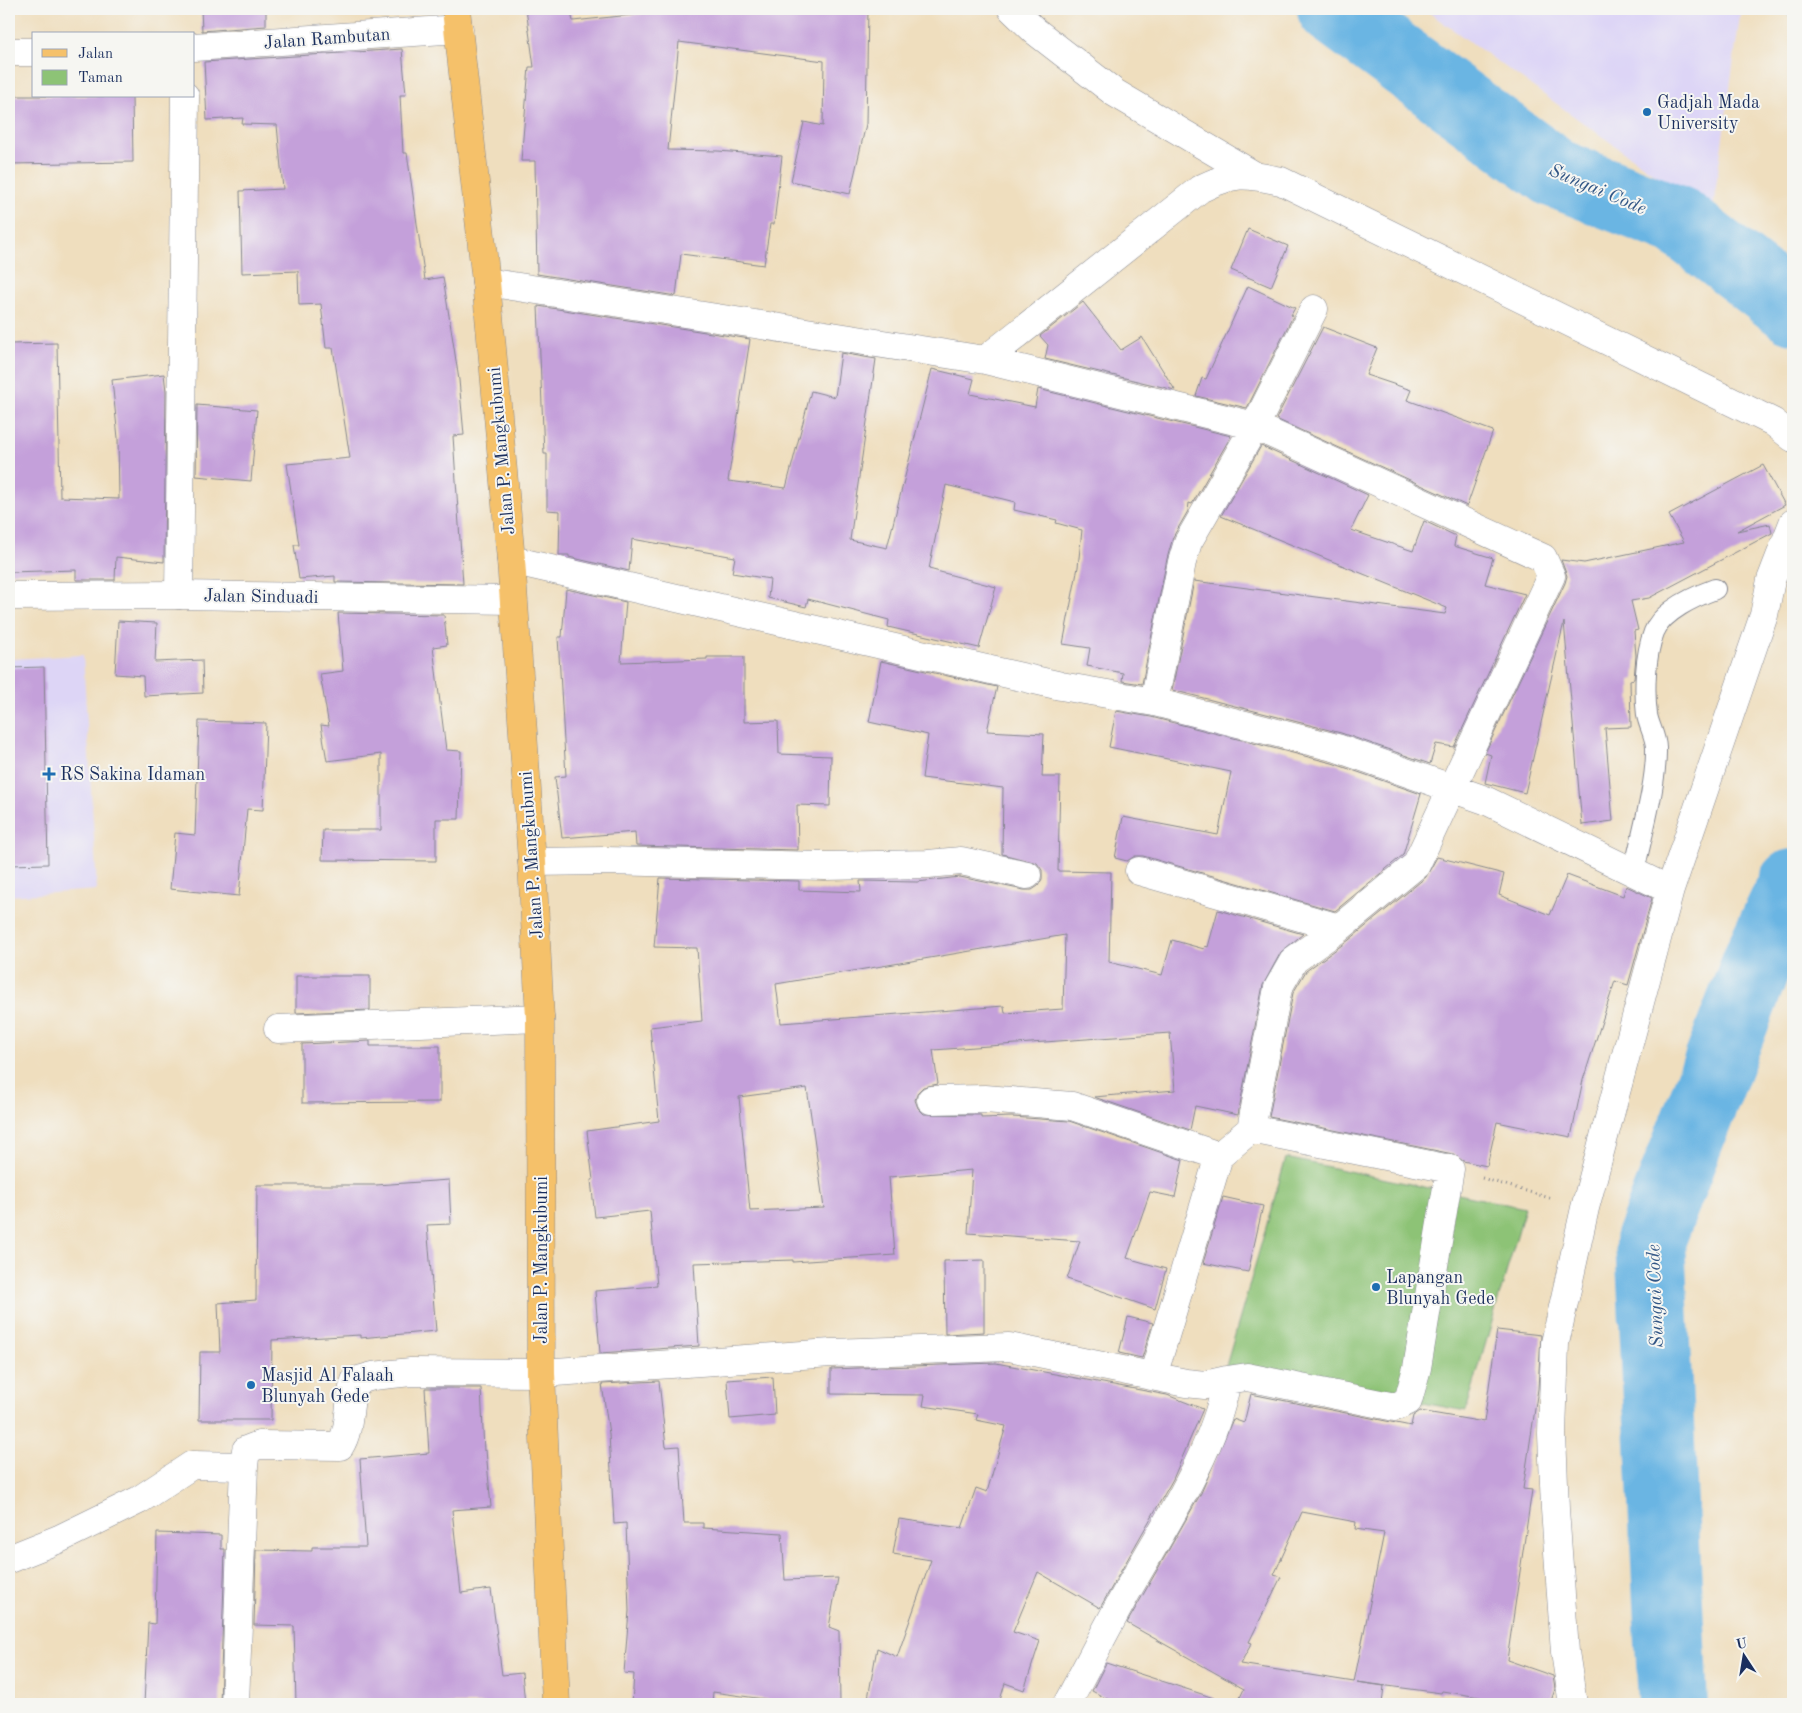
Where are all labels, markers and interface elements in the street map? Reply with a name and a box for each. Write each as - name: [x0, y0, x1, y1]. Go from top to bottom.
- street label: Jalan Rambutan: [263, 26, 391, 52]
- legend: [32, 32, 195, 98]
- text: Jalan: [78, 47, 113, 62]
- text: Taman: [78, 71, 123, 86]
- place label: Gadjah Mada University: [1657, 94, 1760, 133]
- marker: Gadjah Mada University: [1641, 106, 1653, 118]
- water label: Sungai Code: [1546, 161, 1649, 219]
- street label: Jalan P. Mangkubumi: [486, 366, 518, 535]
- street label: Jalan Sinduadi: [203, 587, 319, 607]
- place label: RS Sakina Idaman: [60, 766, 206, 784]
- marker: RS Sakina Idaman: [42, 767, 56, 781]
- street label: Jalan P. Mangkubumi: [517, 770, 547, 939]
- street label: Jalan P. Mangkubumi: [533, 1176, 551, 1344]
- water label: Sungai Code: [1645, 1243, 1668, 1348]
- place label: Lapangan Blunyah Gede: [1386, 1269, 1494, 1308]
- marker: Lapangan Blunyah Gede: [1370, 1281, 1382, 1293]
- place label: Masjid Al Falaah Blunyah Gede: [261, 1367, 394, 1406]
- marker: Masjid Al Falaah Blunyah Gede: [245, 1379, 257, 1391]
- north arrow: [1720, 1630, 1770, 1680]
- text: U: [1735, 1636, 1748, 1652]

